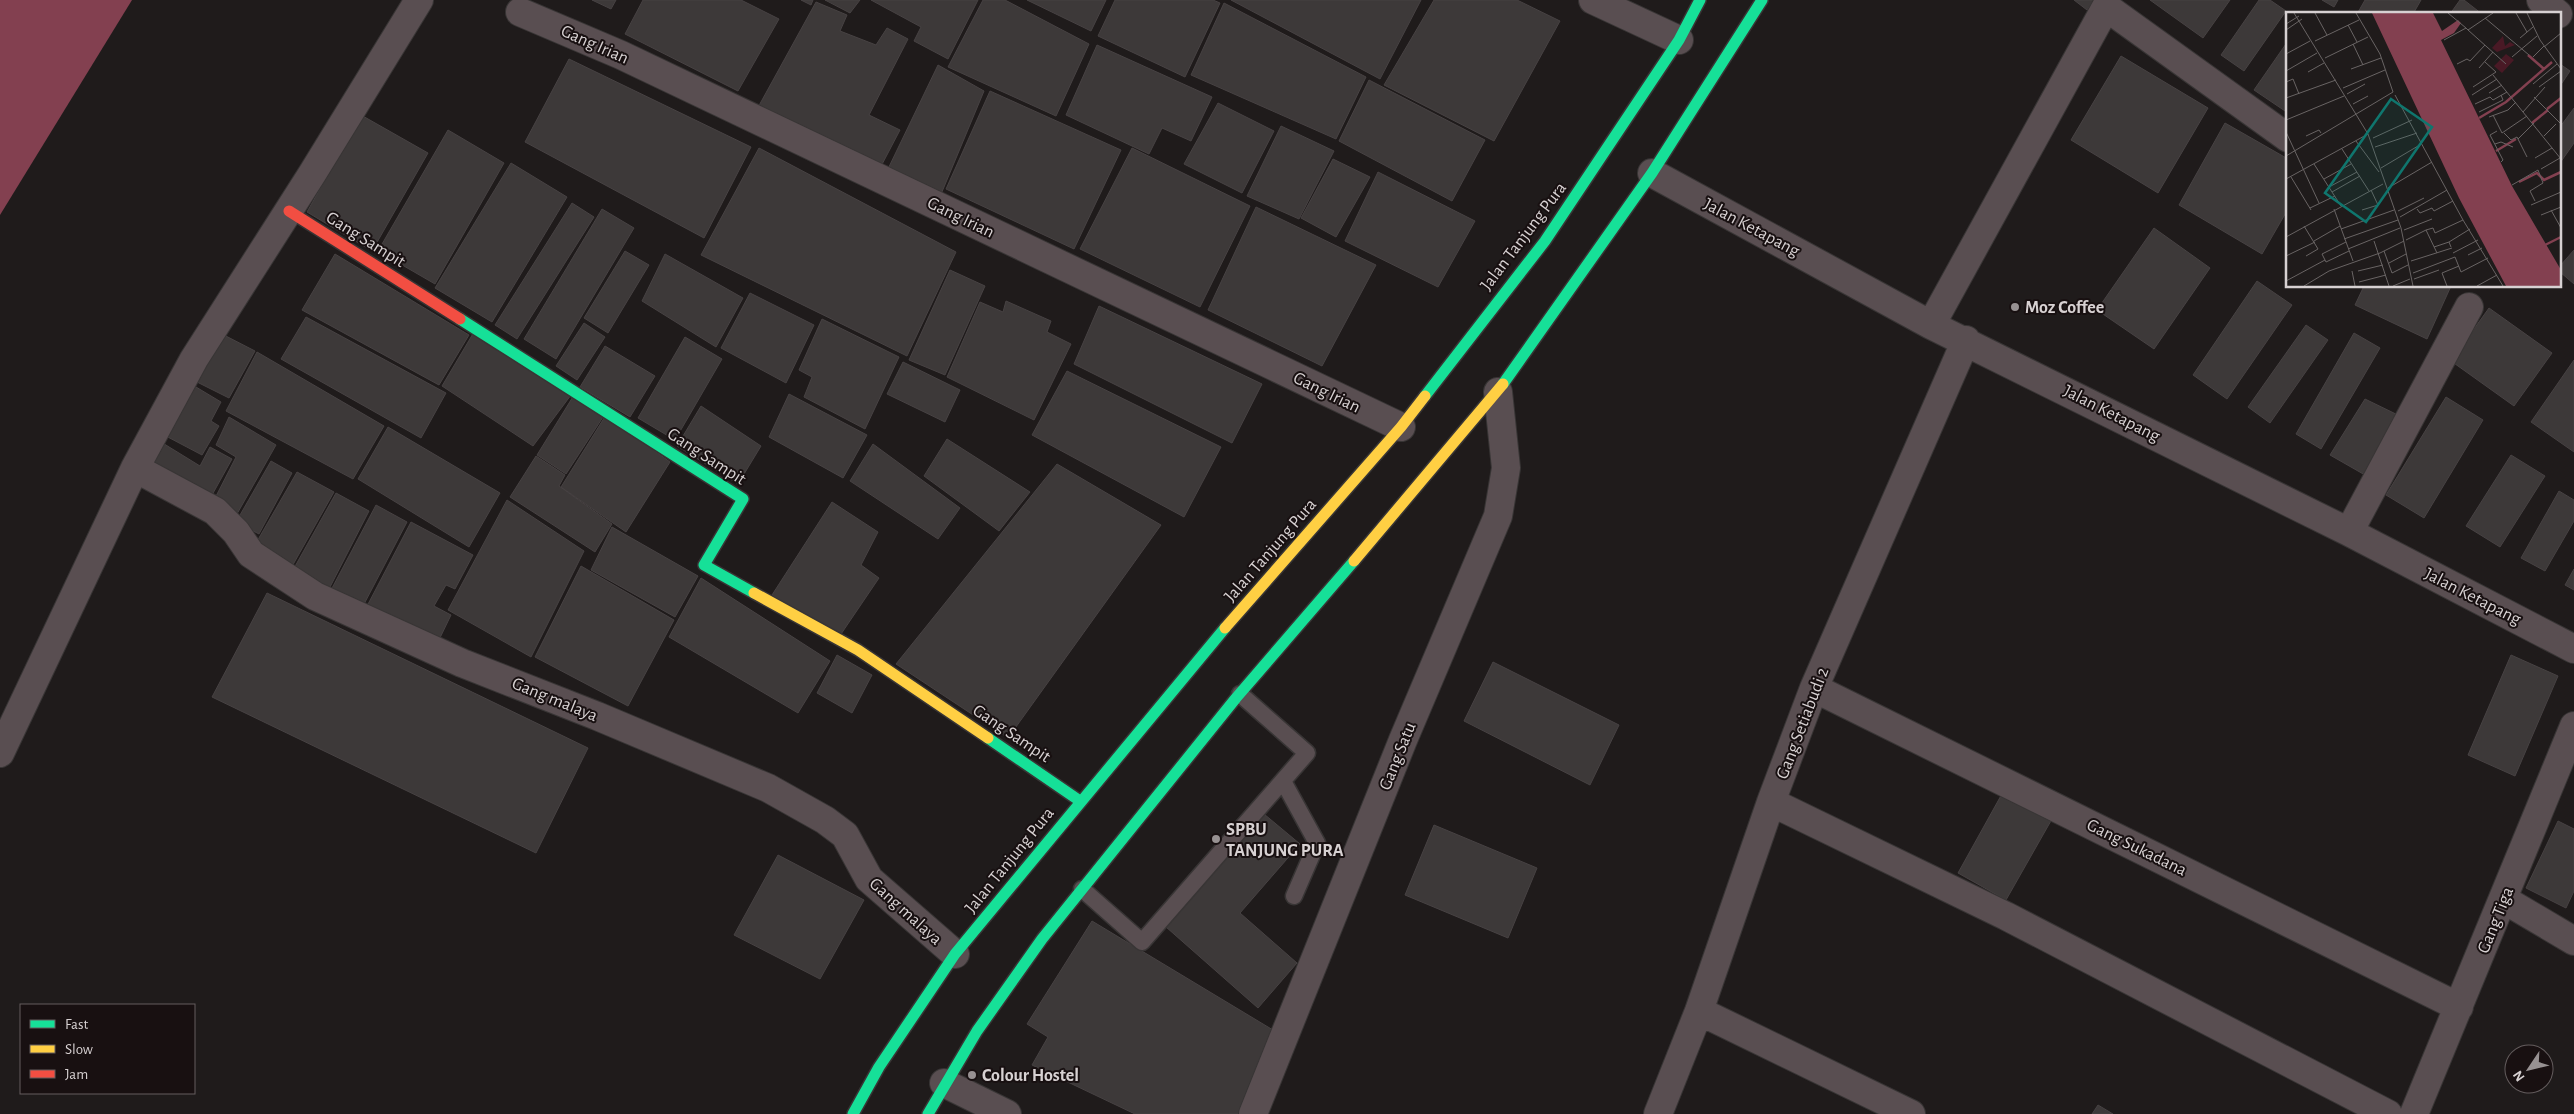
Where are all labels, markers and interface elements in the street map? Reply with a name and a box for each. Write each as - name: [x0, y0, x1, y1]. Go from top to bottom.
- inset map: [2286, 12, 2562, 288]
- street label: Gang Irian: [558, 22, 631, 68]
- street label: Jalan Tanjung Pura: [1477, 179, 1570, 294]
- street label: Gang Irian: [924, 194, 997, 242]
- street label: Jalan Ketapang: [1701, 195, 1803, 261]
- street label: Gang Sampit: [323, 208, 408, 271]
- place label: Moz Coffee: [2025, 299, 2104, 317]
- marker: Moz Coffee: [2009, 301, 2021, 313]
- street label: Gang Irian: [1290, 369, 1363, 417]
- street label: Jalan Ketapang: [2060, 382, 2163, 446]
- street label: Gang Sampit: [664, 425, 749, 489]
- street label: Jalan Tanjung Pura: [1221, 496, 1320, 606]
- street label: Jalan Ketapang: [2421, 565, 2524, 629]
- street label: Gang Setiabudi 2: [1773, 665, 1832, 782]
- street label: Gang malaya: [509, 675, 600, 725]
- street label: Gang Sampit: [969, 701, 1054, 767]
- street label: Gang Satu: [1376, 720, 1420, 793]
- street label: Jalan Tanjung Pura: [962, 804, 1058, 917]
- street label: Gang Sukadana: [2084, 816, 2189, 880]
- place label: SPBU TANJUNG PURA: [1226, 821, 1344, 860]
- marker: SPBU TANJUNG PURA: [1210, 833, 1222, 845]
- street label: Gang malaya: [866, 875, 945, 949]
- street label: Gang Tiga: [2475, 885, 2517, 956]
- legend: [20, 1004, 195, 1094]
- text: Fast: [65, 1017, 89, 1032]
- text: Slow: [65, 1042, 93, 1057]
- north arrow: [2504, 1044, 2554, 1094]
- text: Jam: [65, 1067, 88, 1082]
- place label: Colour Hostel: [982, 1067, 1079, 1085]
- text: N: [2511, 1068, 2528, 1084]
- marker: Colour Hostel: [966, 1069, 978, 1081]

